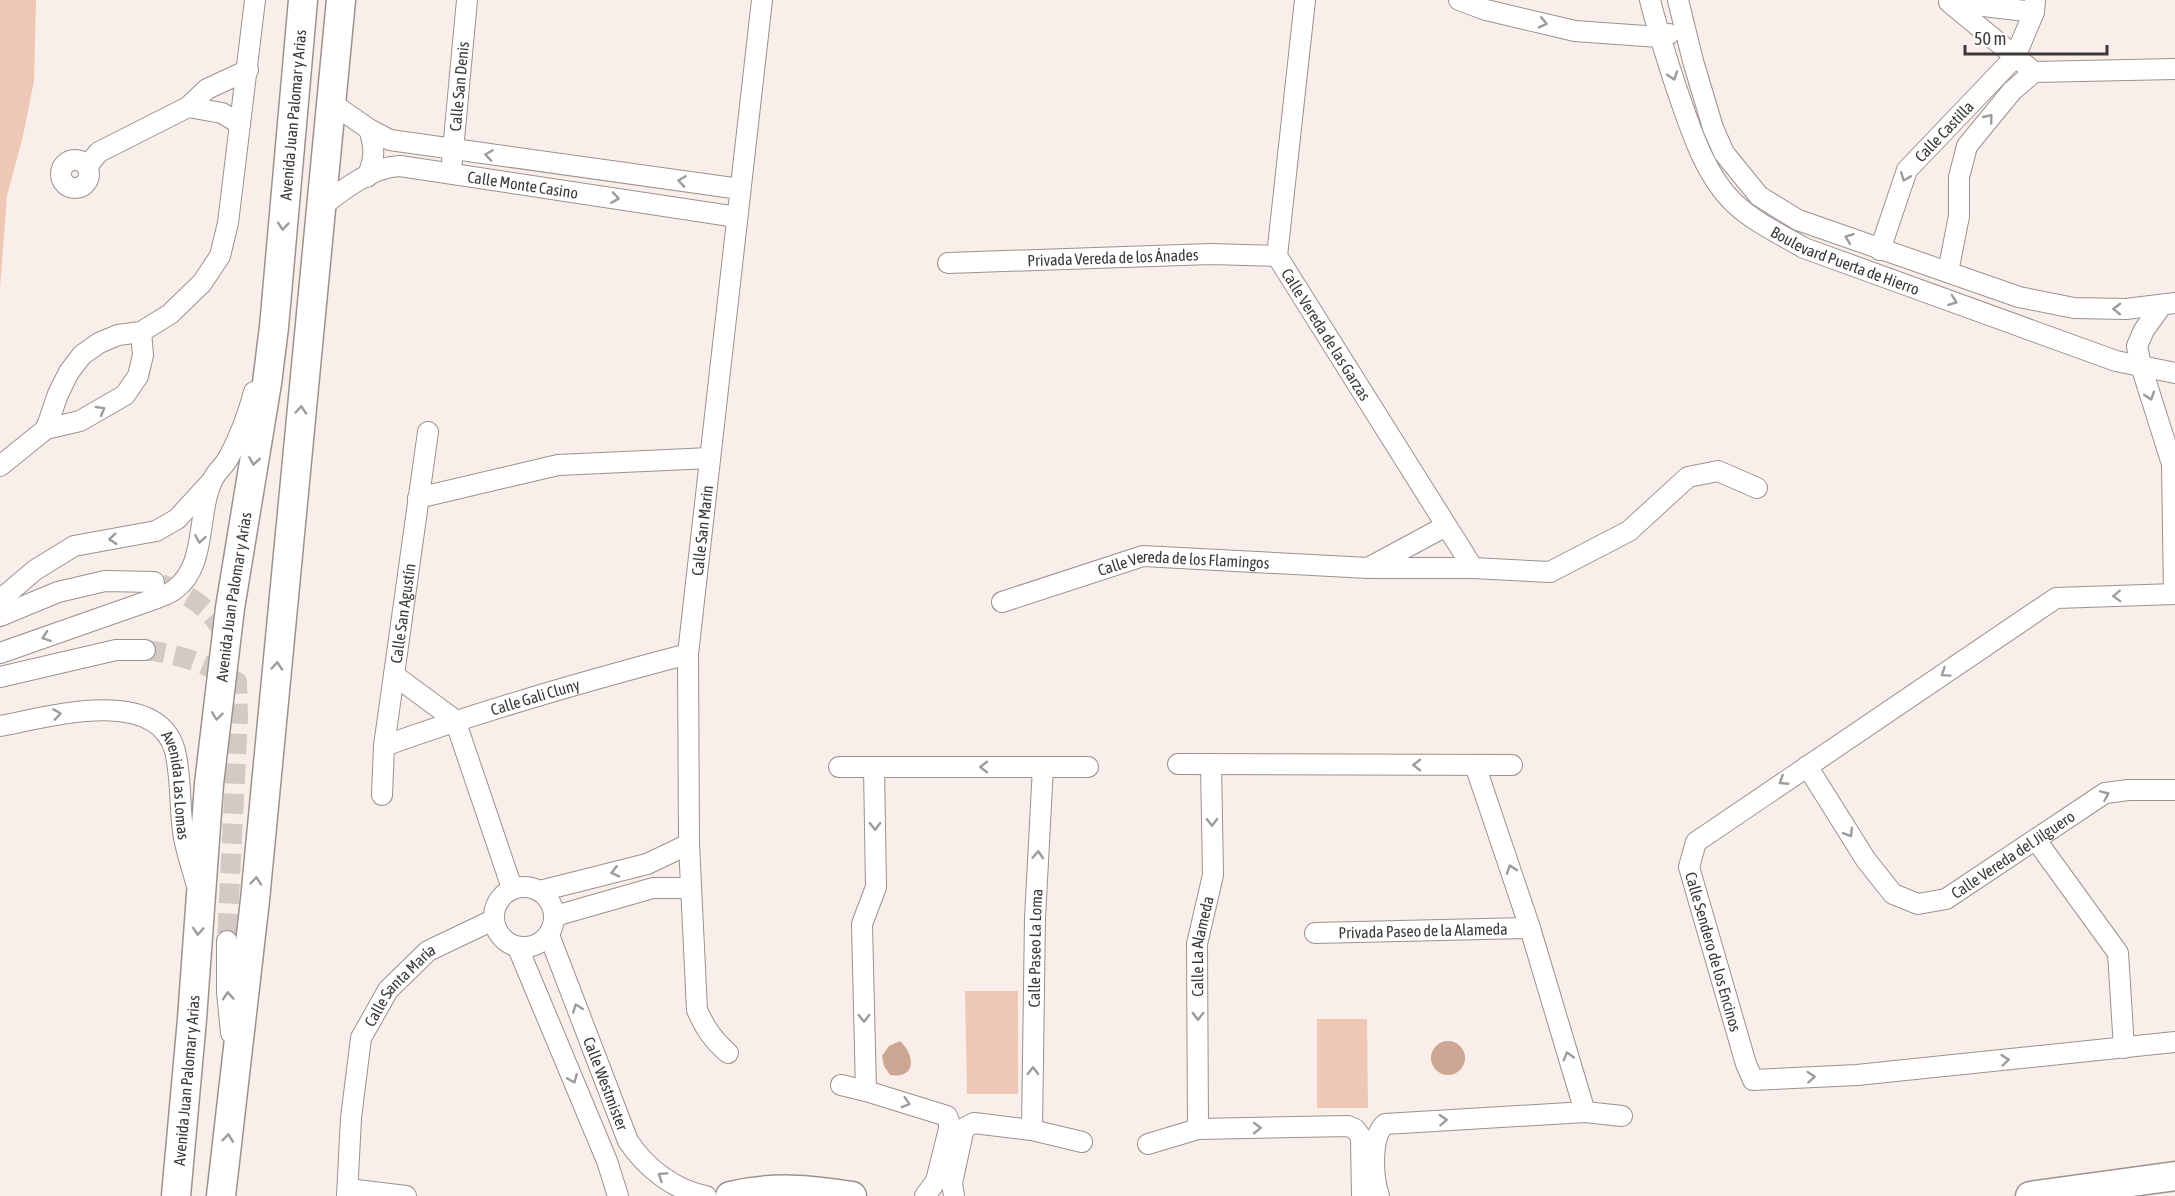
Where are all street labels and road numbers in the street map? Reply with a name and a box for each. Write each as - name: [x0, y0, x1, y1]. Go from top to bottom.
- street label: Avenida Juan Palomar y Arias: [276, 28, 309, 201]
- street label: Calle San Denis: [446, 40, 472, 132]
- street label: Calle Castilla: [1911, 97, 1977, 165]
- street label: Calle Monte Casino: [466, 167, 579, 202]
- street label: Boulevard Puerta de Hierro: [1768, 222, 1922, 298]
- street label: Privada Vereda de los Ánades: [1027, 245, 1199, 269]
- street label: Calle Vereda de las Garzas: [1278, 265, 1375, 404]
- street label: Calle San Marin: [688, 484, 716, 577]
- street label: Avenida Juan Palomar y Arias: [212, 510, 255, 683]
- street label: Calle Vereda de los Flamingos: [1095, 547, 1270, 579]
- street label: Calle San Agustín: [387, 562, 418, 665]
- street label: Calle Gali Cluny: [488, 675, 582, 719]
- street label: Avenida Las Lomas: [158, 727, 193, 841]
- street label: Calle Vereda del Jilguero: [1948, 807, 2078, 902]
- street label: Calle Sendero de los Encinos: [1682, 870, 1745, 1034]
- street label: Calle Paseo La Loma: [1025, 888, 1046, 1007]
- street label: Calle La Alameda: [1188, 894, 1217, 997]
- street label: Privada Paseo de la Alameda: [1338, 920, 1508, 941]
- street label: Calle Santa María: [360, 940, 438, 1029]
- street label: Avenida Juan Palomar y Arias: [170, 994, 203, 1167]
- street label: Calle Westmister: [580, 1034, 632, 1133]

